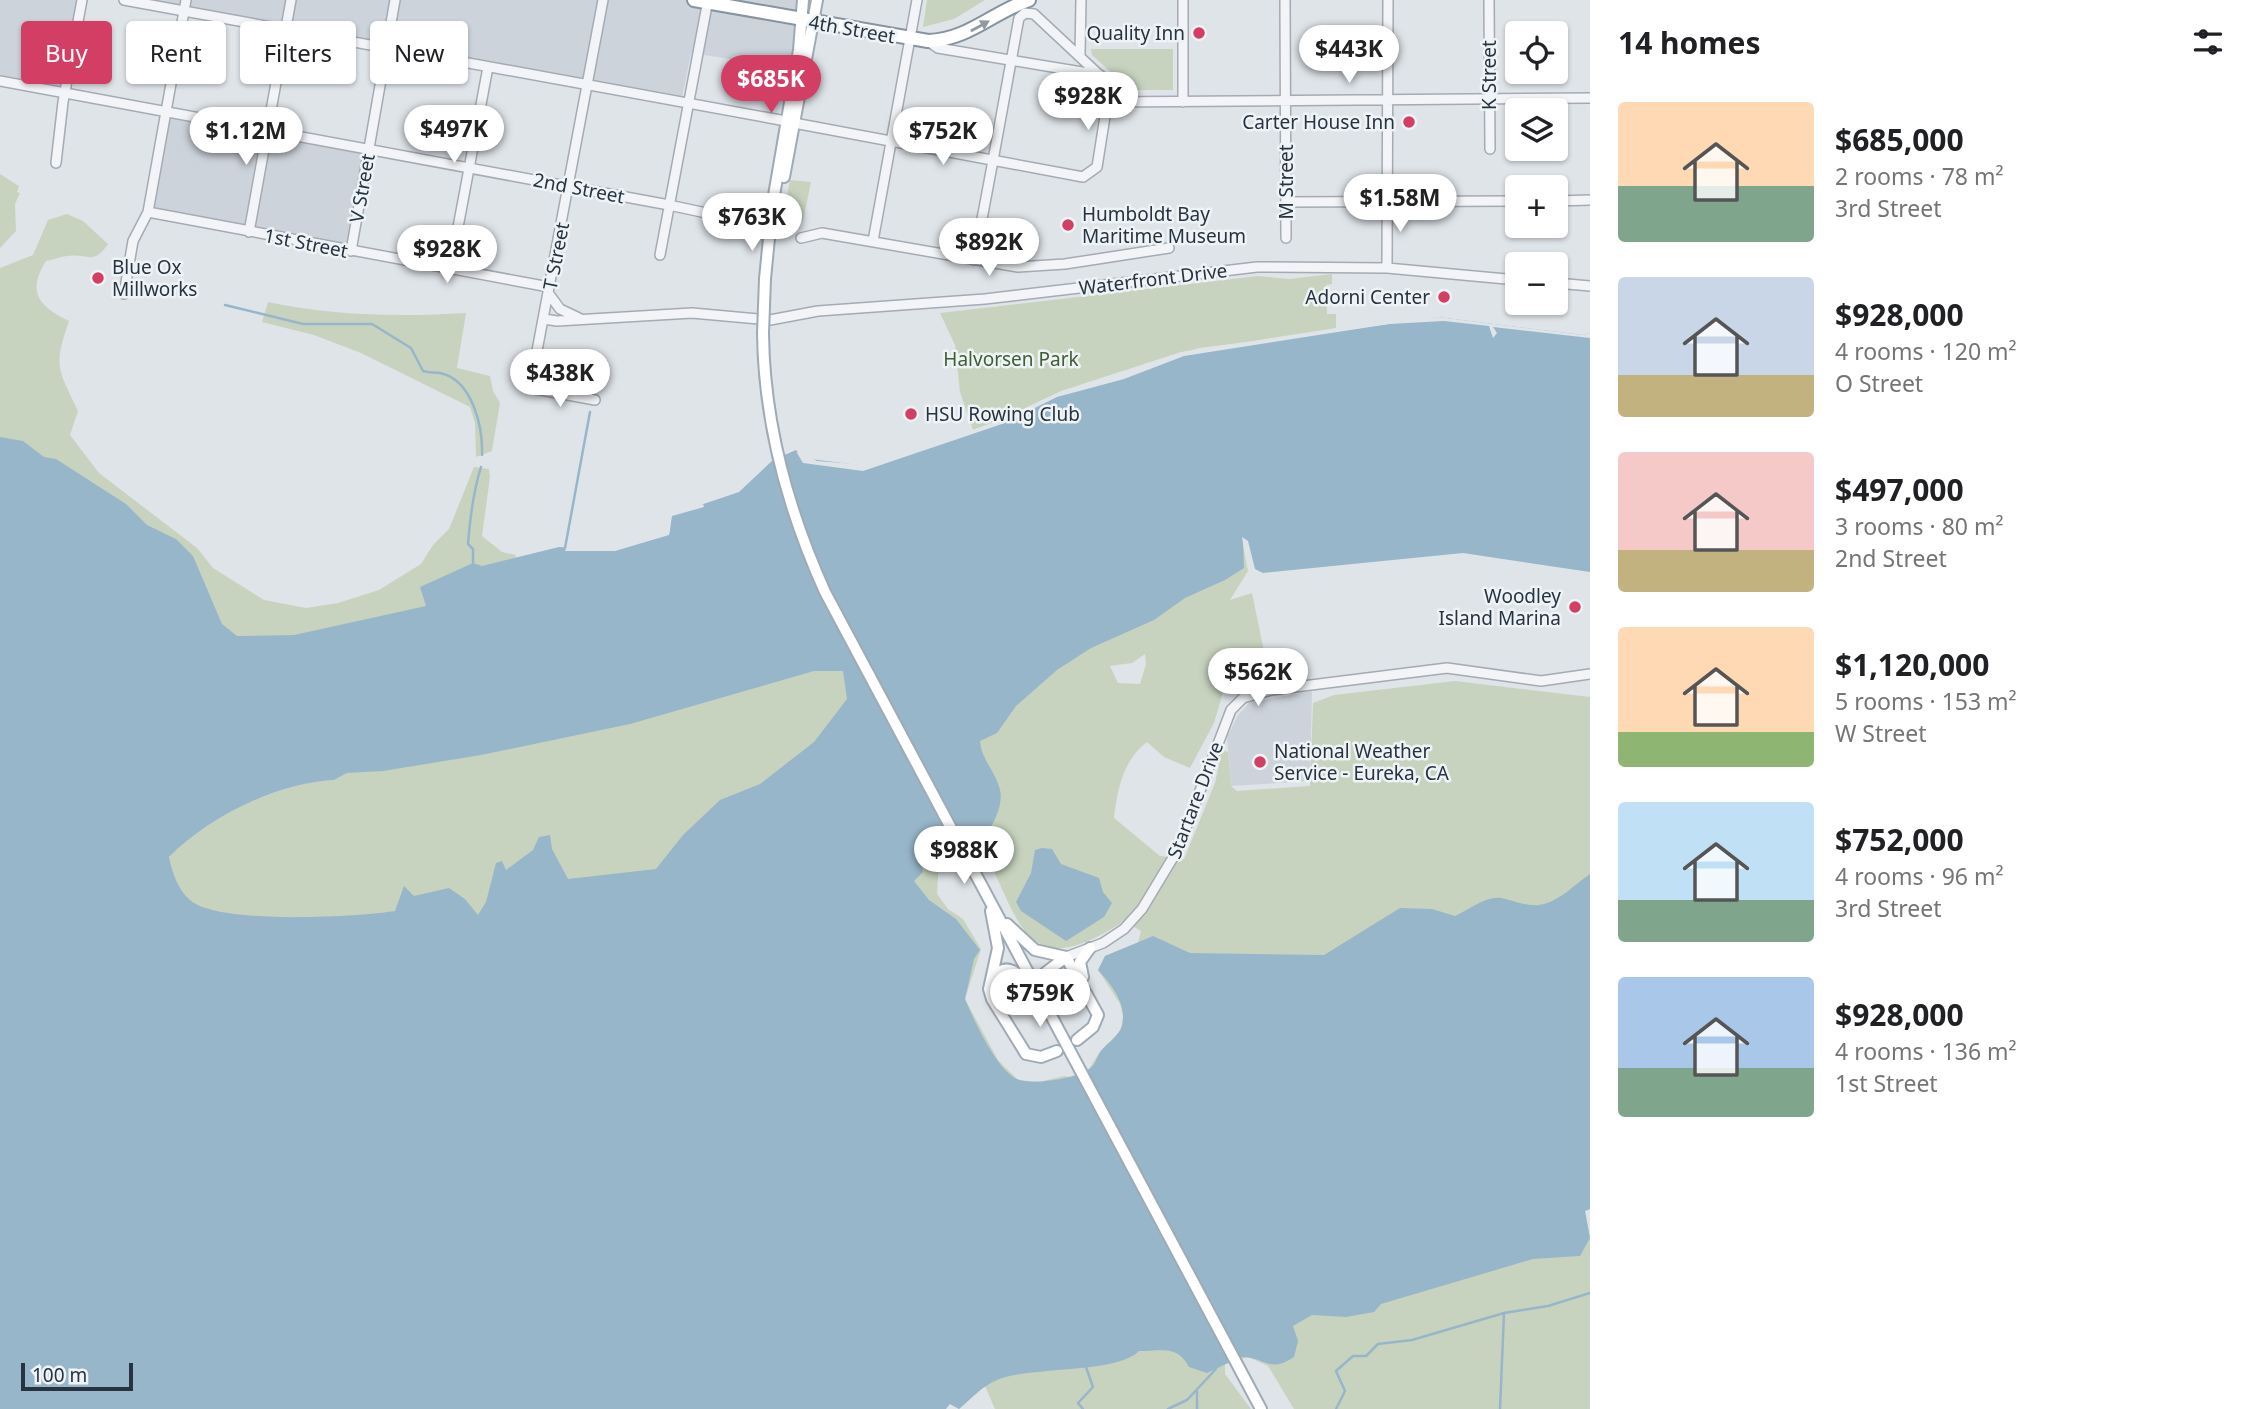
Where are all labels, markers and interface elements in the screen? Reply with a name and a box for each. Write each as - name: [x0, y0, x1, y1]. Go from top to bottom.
- street label: 4th Street: [807, 9, 897, 49]
- one-way arrow: [970, 20, 990, 32]
- place label: Quality Inn: [1087, 20, 1185, 46]
- chip: Buy: [21, 21, 112, 84]
- chip: Rent: [126, 21, 226, 84]
- chip: Filters: [240, 21, 356, 84]
- chip: New: [370, 21, 468, 84]
- map controls: [1505, 21, 1568, 315]
- button: locate: [1505, 21, 1568, 84]
- text: 14 homes: [1618, 22, 1761, 63]
- icon: filters: [2189, 23, 2227, 61]
- marker: Quality Inn: [1191, 25, 1207, 41]
- pin: $443K: [1300, 25, 1398, 85]
- text: $443K: [1315, 32, 1383, 64]
- street label: K Street: [1476, 40, 1502, 110]
- pin: $685K: [722, 55, 820, 115]
- text: $685K: [737, 62, 805, 94]
- pin: $928K: [1039, 72, 1137, 132]
- text: $928K: [1054, 79, 1122, 111]
- button: layers: [1505, 98, 1568, 161]
- pin: $497K: [405, 106, 503, 165]
- pin: $1.12M: [189, 108, 303, 167]
- pin: $752K: [894, 108, 992, 167]
- place label: Carter House Inn: [1242, 109, 1395, 135]
- text: $497K: [420, 112, 488, 144]
- text: $1.12M: [206, 114, 286, 146]
- text: $752K: [909, 114, 977, 146]
- marker: Carter House Inn: [1401, 114, 1417, 130]
- text: $685,000: [1835, 119, 1964, 160]
- icon: home: [1674, 130, 1758, 214]
- street label: M Street: [1273, 144, 1299, 220]
- street label: V Street: [343, 151, 381, 224]
- text: 2 rooms · 78 m²: [1835, 160, 2004, 192]
- street label: 2nd Street: [531, 166, 627, 210]
- pin: $1.58M: [1343, 174, 1457, 234]
- button: +: [1505, 175, 1568, 238]
- text: $1.58M: [1360, 181, 1440, 213]
- text: 3rd Street: [1835, 192, 1942, 224]
- pin: $763K: [703, 194, 801, 253]
- text: $763K: [718, 200, 786, 232]
- place label: Humboldt Bay Maritime Museum: [1082, 201, 1246, 249]
- marker: Humboldt Bay Maritime Museum: [1060, 217, 1076, 233]
- pin: $892K: [940, 218, 1038, 278]
- street label: T Street: [537, 220, 575, 292]
- street label: 1st Street: [262, 222, 350, 264]
- text: $892K: [955, 225, 1023, 257]
- pin: $928K: [398, 226, 496, 285]
- text: $928K: [413, 232, 481, 264]
- button: −: [1505, 252, 1568, 315]
- place label: Blue Ox Millworks: [112, 254, 197, 302]
- street label: Waterfront Drive: [1077, 257, 1229, 301]
- marker: Blue Ox Millworks: [90, 270, 106, 286]
- place label: Adorni Center: [1305, 284, 1430, 310]
- marker: Adorni Center: [1436, 289, 1452, 305]
- text: $928,000: [1835, 294, 1964, 335]
- icon: home: [1674, 305, 1758, 389]
- text: 4 rooms · 120 m²: [1835, 335, 2017, 367]
- park label: Halvorsen Park: [943, 346, 1079, 372]
- pin: $438K: [511, 350, 609, 409]
- text: $438K: [526, 356, 594, 388]
- text: O Street: [1835, 367, 1923, 399]
- place label: HSU Rowing Club: [925, 401, 1080, 427]
- marker: HSU Rowing Club: [903, 406, 919, 422]
- text: $497,000: [1835, 469, 1964, 510]
- icon: home: [1674, 480, 1758, 564]
- text: 3 rooms · 80 m²: [1835, 510, 2004, 542]
- text: 2nd Street: [1835, 542, 1947, 574]
- place label: Woodley Island Marina: [1438, 583, 1561, 631]
- marker: Woodley Island Marina: [1567, 599, 1583, 615]
- text: $1,120,000: [1835, 644, 1989, 685]
- pin: $562K: [1209, 648, 1307, 708]
- text: $562K: [1224, 655, 1292, 687]
- icon: home: [1674, 655, 1758, 739]
- text: 5 rooms · 153 m²: [1835, 685, 2017, 717]
- text: W Street: [1835, 717, 1927, 749]
- street label: Startare Drive: [1161, 738, 1229, 862]
- place label: National Weather Service - Eureka, CA: [1274, 738, 1450, 786]
- marker: National Weather Service - Eureka, CA: [1252, 754, 1268, 770]
- text: $752,000: [1835, 819, 1964, 860]
- pin: $988K: [915, 826, 1013, 886]
- icon: home: [1674, 830, 1758, 914]
- text: $988K: [930, 833, 998, 865]
- text: 4 rooms · 96 m²: [1835, 860, 2004, 892]
- text: 3rd Street: [1835, 892, 1942, 924]
- pin: $759K: [991, 970, 1089, 1029]
- text: $759K: [1006, 976, 1074, 1008]
- text: $928,000: [1835, 994, 1964, 1035]
- icon: home: [1674, 1005, 1758, 1089]
- text: 4 rooms · 136 m²: [1835, 1035, 2017, 1067]
- text: 1st Street: [1835, 1067, 1938, 1099]
- scale bar: [21, 1360, 133, 1392]
- text: 100 m: [32, 1362, 87, 1388]

